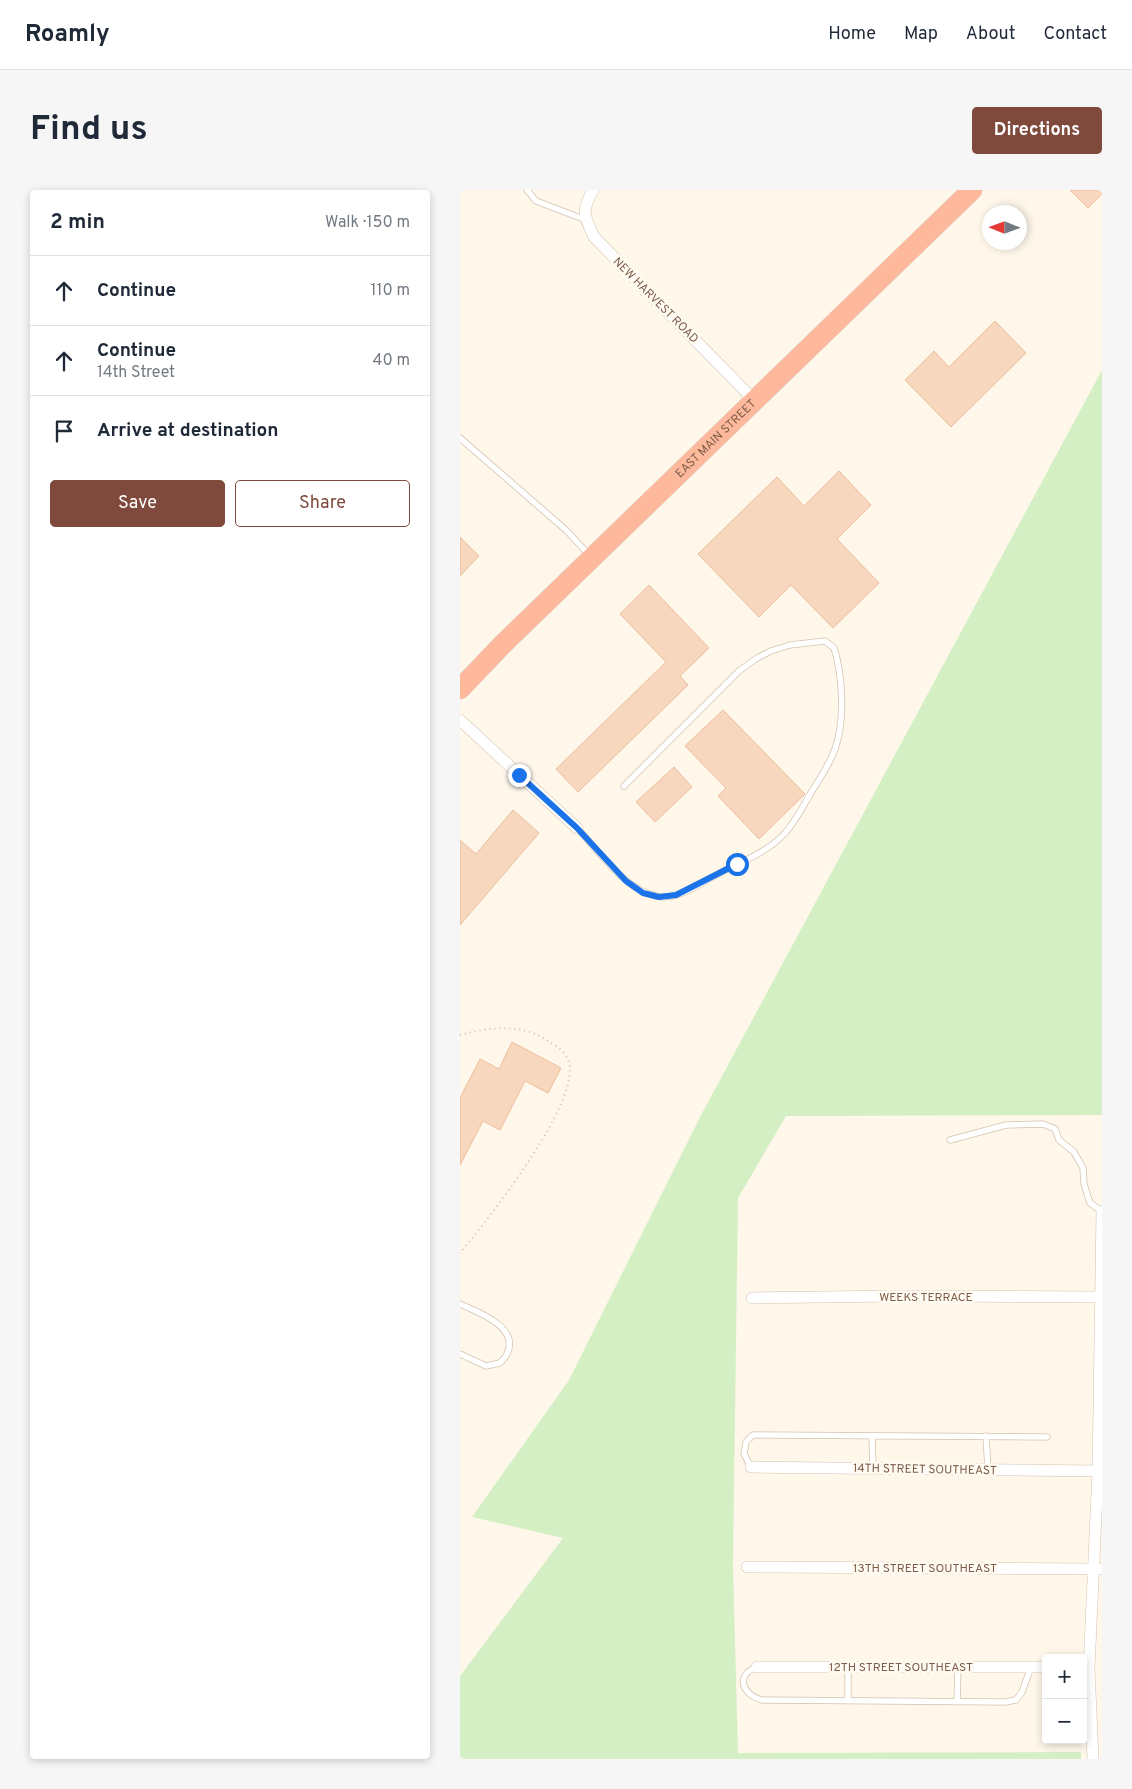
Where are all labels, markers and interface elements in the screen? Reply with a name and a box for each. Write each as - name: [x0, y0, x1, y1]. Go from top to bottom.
- text: Roamly: [25, 20, 110, 50]
- text: Home: [828, 23, 876, 46]
- text: Map: [904, 23, 938, 46]
- text: About: [966, 23, 1015, 46]
- text: Contact: [1043, 23, 1107, 46]
- button: Directions: [972, 107, 1102, 154]
- text: Find us: [30, 108, 148, 152]
- north arrow: [982, 205, 1027, 250]
- text: 2 min: [50, 209, 105, 236]
- text: Walk · 150 m: [325, 213, 410, 233]
- street label: NEW HARVEST ROAD: [609, 254, 702, 347]
- icon: ahead: [50, 277, 78, 305]
- text: Continue: [97, 279, 176, 303]
- text: 110 m: [370, 281, 410, 301]
- text: Continue: [97, 339, 176, 363]
- icon: ahead: [50, 347, 78, 375]
- text: 40 m: [372, 351, 410, 371]
- text: 14th Street: [97, 363, 175, 383]
- street label: EAST MAIN STREET: [672, 396, 760, 482]
- icon: arrive: [50, 417, 78, 445]
- text: Arrive at destination: [97, 419, 278, 443]
- button: Save: [50, 480, 225, 527]
- button: Share: [235, 480, 410, 527]
- route end: [508, 764, 531, 787]
- route start: [726, 853, 749, 876]
- street label: WEEKS TERRACE: [879, 1290, 973, 1306]
- street label: 14TH STREET SOUTHEAST: [853, 1461, 997, 1479]
- street label: 13TH STREET SOUTHEAST: [853, 1561, 997, 1577]
- map controls: [1042, 1654, 1087, 1744]
- button: +: [1042, 1654, 1087, 1699]
- street label: 12TH STREET SOUTHEAST: [829, 1660, 973, 1676]
- button: −: [1042, 1699, 1087, 1744]

